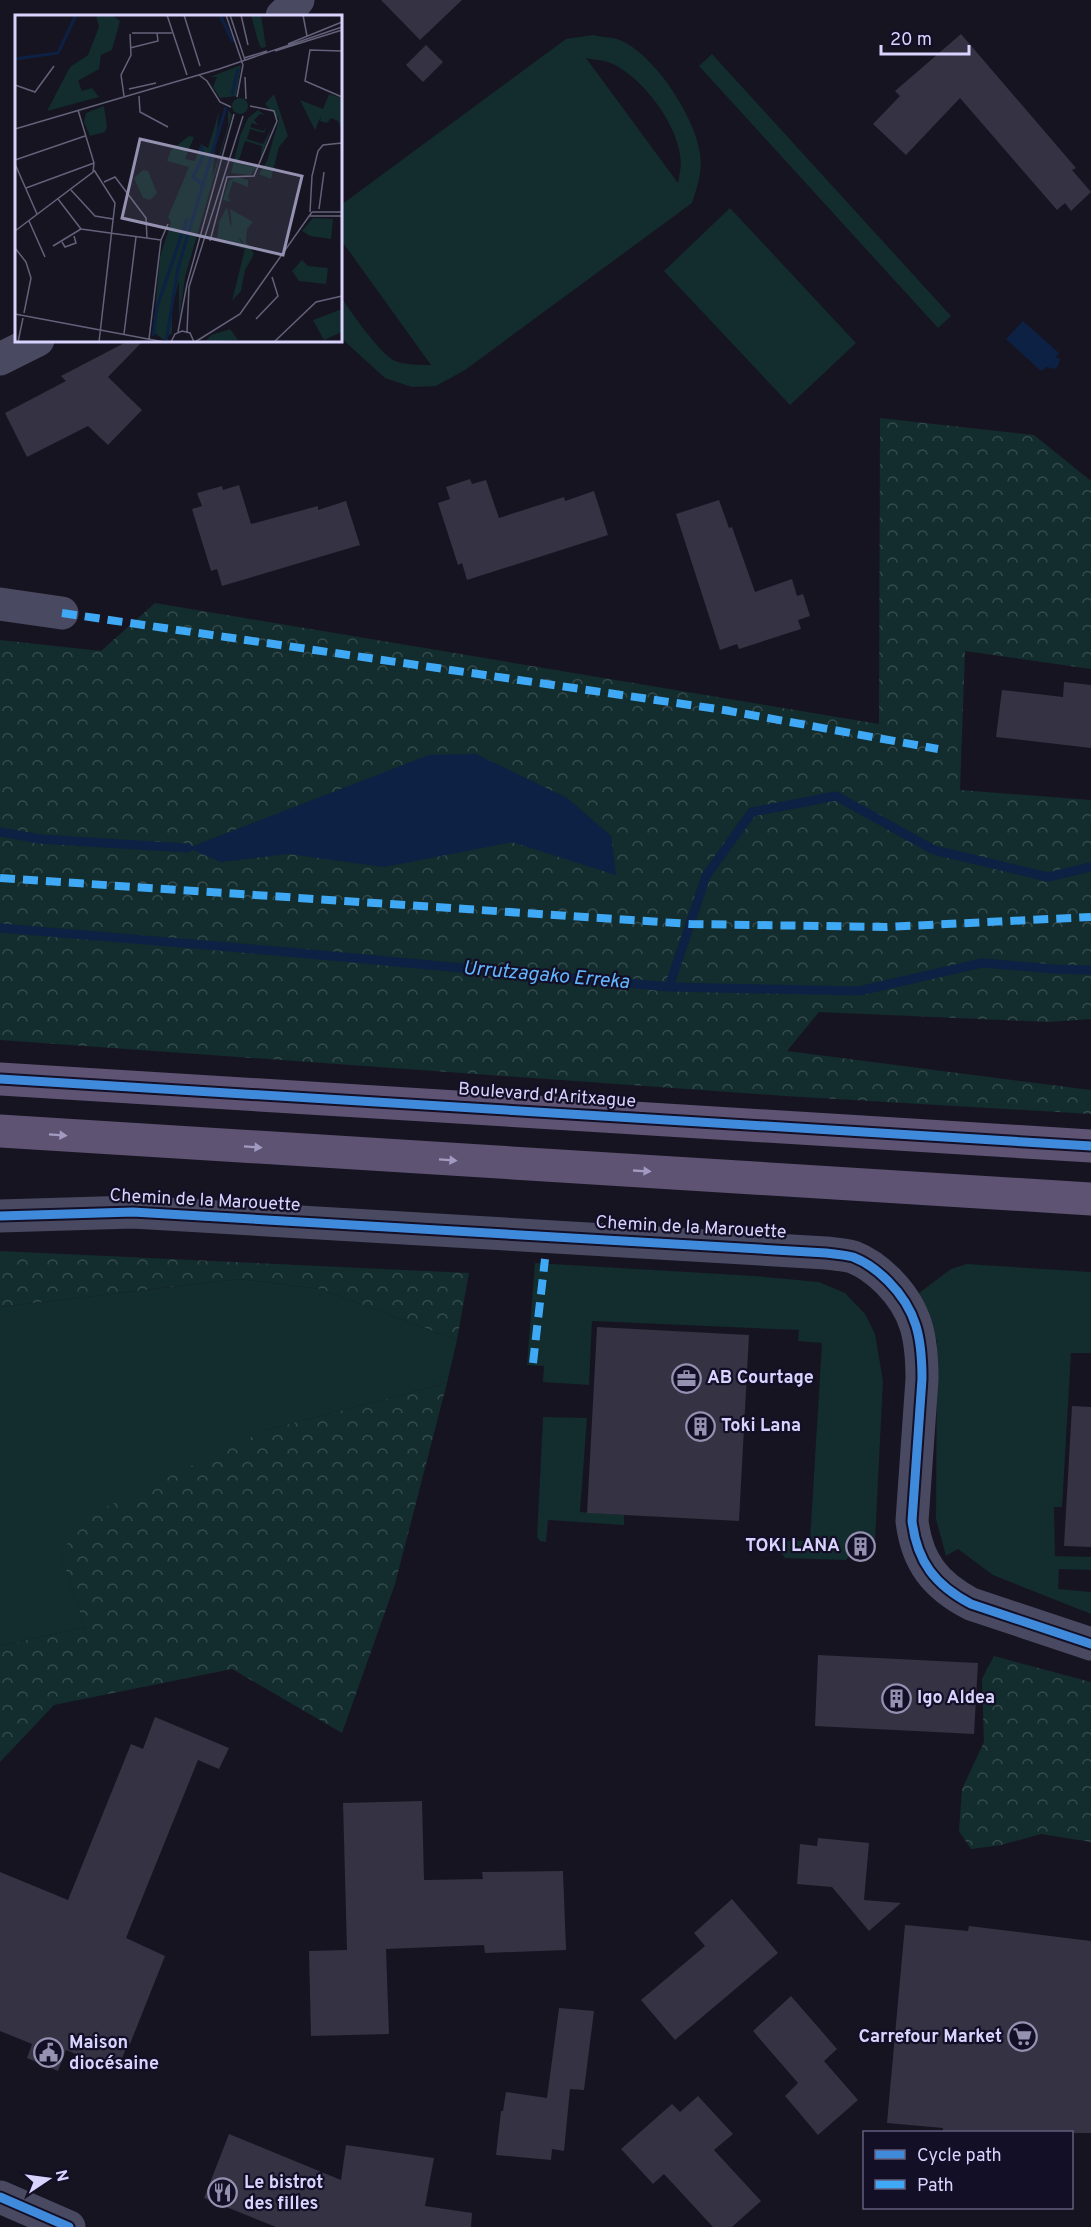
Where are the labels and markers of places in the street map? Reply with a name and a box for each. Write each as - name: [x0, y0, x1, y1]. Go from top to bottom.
- office icon: AB Courtage: [670, 1362, 702, 1394]
- place label: AB Courtage: [707, 1367, 814, 1390]
- building icon: Toki Lana: [684, 1410, 716, 1442]
- place label: Toki Lana: [721, 1415, 801, 1438]
- building icon: TOKI LANA: [845, 1530, 877, 1562]
- place label: TOKI LANA: [745, 1535, 840, 1558]
- building icon: Igo Aldea: [880, 1682, 912, 1714]
- place label: Igo Aldea: [917, 1687, 995, 1710]
- supermarket icon: Carrefour Market: [1007, 2021, 1039, 2053]
- place label: Carrefour Market: [859, 2026, 1002, 2049]
- place label: Maison diocésaine: [69, 2032, 159, 2076]
- public building icon: Maison diocésaine: [32, 2037, 64, 2069]
- place label: Le bistrot des filles: [244, 2172, 323, 2216]
- restaurant icon: Le bistrot des filles: [207, 2177, 239, 2209]

